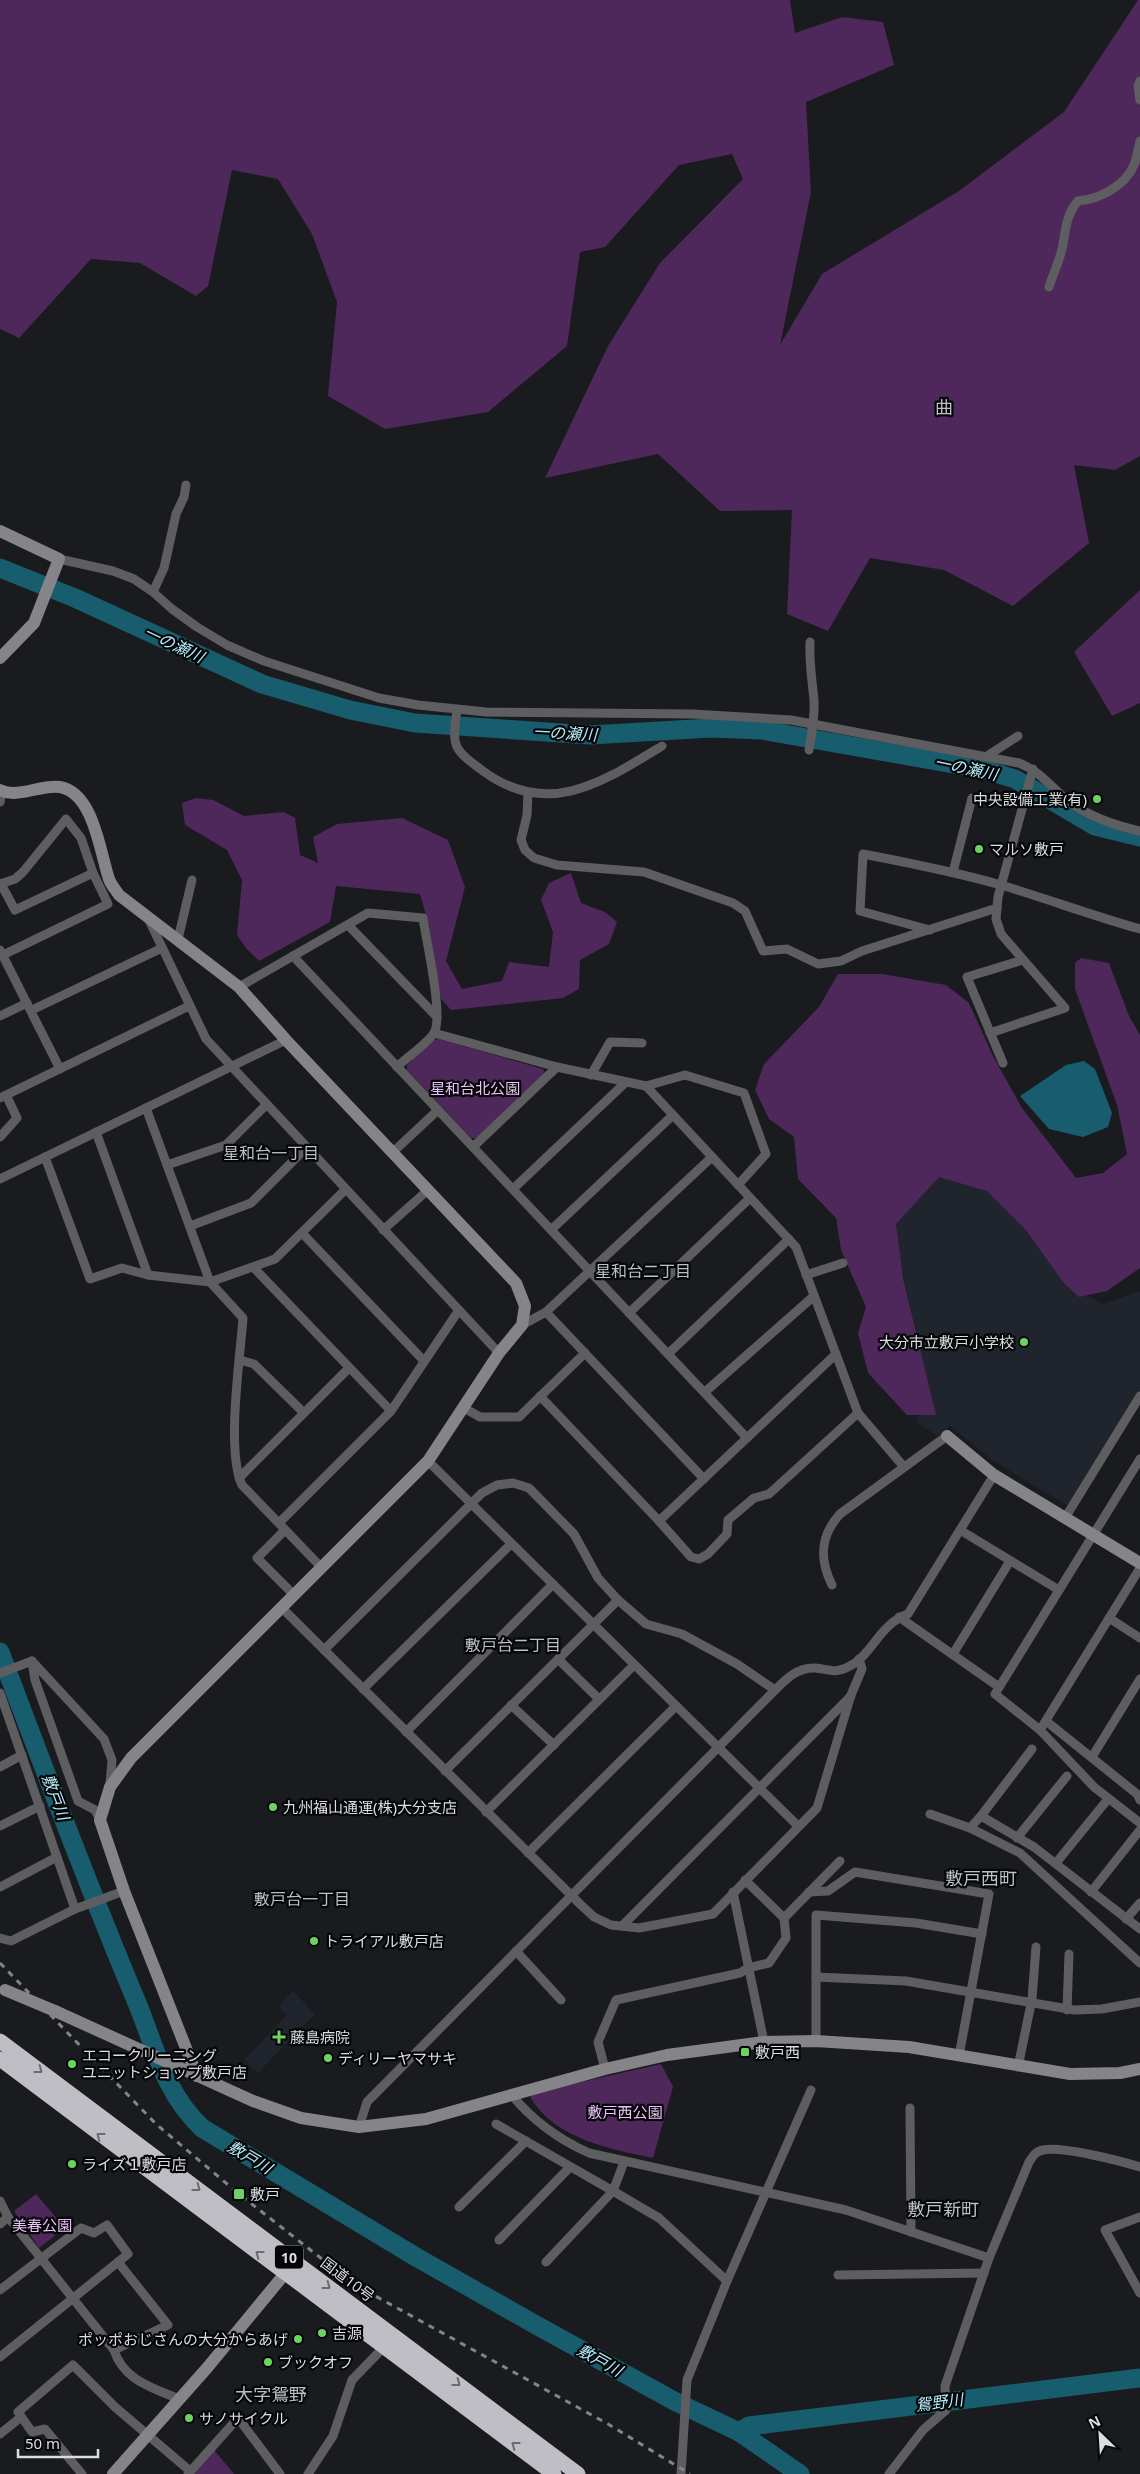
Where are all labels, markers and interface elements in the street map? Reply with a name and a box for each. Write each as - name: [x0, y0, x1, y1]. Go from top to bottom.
- district label: 曲: [935, 395, 953, 419]
- water label: 一の瀬川: [140, 621, 209, 668]
- water label: 一の瀬川: [532, 720, 600, 746]
- water label: 一の瀬川: [932, 751, 1002, 786]
- place label: 中央設備工業(有): [973, 789, 1087, 809]
- marker: 中央設備工業(有): [1091, 793, 1103, 805]
- place label: マルソ敷戸: [989, 839, 1064, 859]
- marker: マルソ敷戸: [973, 843, 985, 855]
- park label: 星和台北公園: [430, 1078, 520, 1098]
- district label: 星和台一丁目: [223, 1142, 319, 1164]
- district label: 星和台二丁目: [595, 1260, 691, 1282]
- place label: 大分市立敷戸小学校: [879, 1332, 1014, 1352]
- marker: 大分市立敷戸小学校: [1018, 1336, 1030, 1348]
- district label: 敷戸台二丁目: [465, 1634, 561, 1656]
- water label: 敷戸川: [37, 1771, 76, 1825]
- place label: 九州福山通運(株)大分支店: [283, 1797, 457, 1817]
- marker: 九州福山通運(株)大分支店: [267, 1801, 279, 1813]
- district label: 敷戸西町: [945, 1866, 1017, 1890]
- district label: 敷戸台一丁目: [254, 1888, 350, 1910]
- place label: トライアル敷戸店: [324, 1931, 444, 1951]
- marker: トライアル敷戸店: [308, 1935, 320, 1947]
- place label: 藤島病院: [290, 2027, 350, 2047]
- marker: 藤島病院: [272, 2030, 286, 2044]
- place label: 敷戸西: [755, 2042, 800, 2062]
- place label: エコークリーニング ユニットショップ敷戸店: [82, 2045, 247, 2082]
- marker: 敷戸西: [739, 2046, 751, 2058]
- place label: ディリーヤマサキ: [338, 2048, 457, 2068]
- marker: ディリーヤマサキ: [322, 2052, 334, 2064]
- marker: エコークリーニング ユニットショップ敷戸店: [66, 2058, 78, 2070]
- one-way arrow: [33, 2064, 42, 2072]
- park label: 敷戸西公園: [587, 2102, 663, 2122]
- one-way arrow: [97, 2133, 106, 2141]
- water label: 敷戸川: [224, 2135, 278, 2180]
- place label: ライズ１敷戸店: [82, 2154, 187, 2174]
- marker: ライズ１敷戸店: [66, 2158, 78, 2170]
- one-way arrow: [191, 2182, 201, 2191]
- place label: 敷戸: [250, 2184, 280, 2204]
- marker: 敷戸: [232, 2187, 246, 2201]
- district label: 敷戸新町: [907, 2197, 979, 2221]
- park label: 美春公園: [12, 2215, 72, 2235]
- road number: 10: [275, 2246, 303, 2268]
- one-way arrow: [256, 2251, 265, 2259]
- street label: 国道10号: [317, 2252, 379, 2306]
- one-way arrow: [321, 2280, 330, 2288]
- place label: 吉源: [332, 2323, 362, 2343]
- marker: 吉源: [316, 2327, 328, 2339]
- place label: ポッポおじさんの大分からあげ: [78, 2329, 288, 2349]
- marker: ポッポおじさんの大分からあげ: [292, 2333, 304, 2345]
- water label: 敷戸川: [574, 2339, 628, 2382]
- place label: ブックオフ: [278, 2352, 353, 2372]
- marker: ブックオフ: [262, 2356, 274, 2368]
- one-way arrow: [451, 2377, 461, 2386]
- district label: 大字鴛野: [235, 2382, 307, 2406]
- water label: 鴛野川: [914, 2388, 966, 2416]
- place label: サノサイクル: [199, 2408, 288, 2428]
- north arrow: [1075, 2409, 1125, 2459]
- text: N: [1085, 2411, 1103, 2433]
- marker: サノサイクル: [183, 2412, 195, 2424]
- scale bar: [18, 2426, 98, 2458]
- text: 50 m: [25, 2433, 60, 2453]
- one-way arrow: [512, 2442, 521, 2450]

